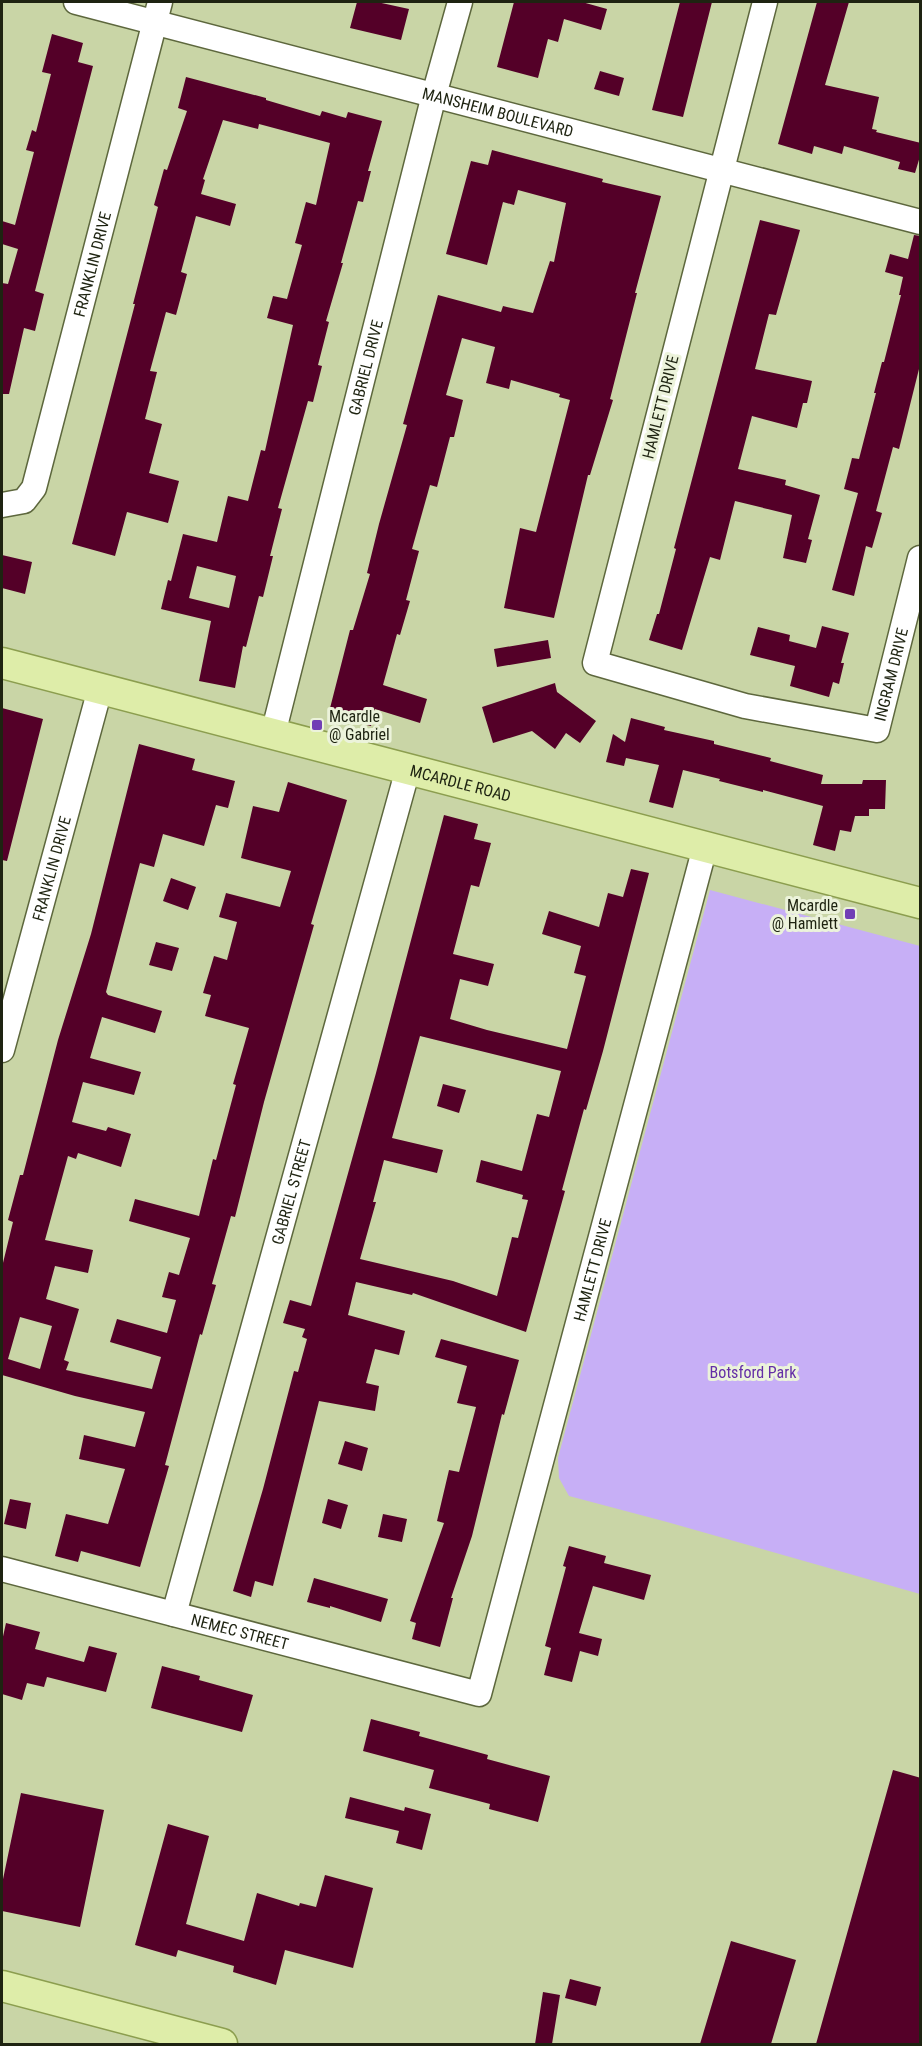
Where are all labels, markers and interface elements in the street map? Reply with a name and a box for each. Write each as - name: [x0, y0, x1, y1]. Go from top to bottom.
- street label: MANSHEIM BOULEVARD: [420, 84, 575, 141]
- street label: FRANKLIN DRIVE: [70, 210, 115, 319]
- street label: GABRIEL DRIVE: [345, 318, 387, 417]
- street label: HAMLETT DRIVE: [638, 353, 683, 461]
- street label: INGRAM DRIVE: [871, 626, 912, 723]
- place label: Mcardle @ Gabriel: [329, 707, 390, 744]
- marker: Mcardle @ Gabriel: [310, 718, 324, 732]
- street label: MCARDLE ROAD: [408, 761, 513, 806]
- street label: FRANKLIN DRIVE: [28, 814, 75, 923]
- place label: Mcardle @ Hamlett: [772, 896, 838, 933]
- marker: Mcardle @ Hamlett: [843, 907, 857, 921]
- street label: GABRIEL STREET: [268, 1137, 315, 1247]
- street label: HAMLETT DRIVE: [570, 1216, 615, 1324]
- park label: Botsford Park: [710, 1363, 797, 1382]
- street label: NEMEC STREET: [189, 1610, 291, 1654]

